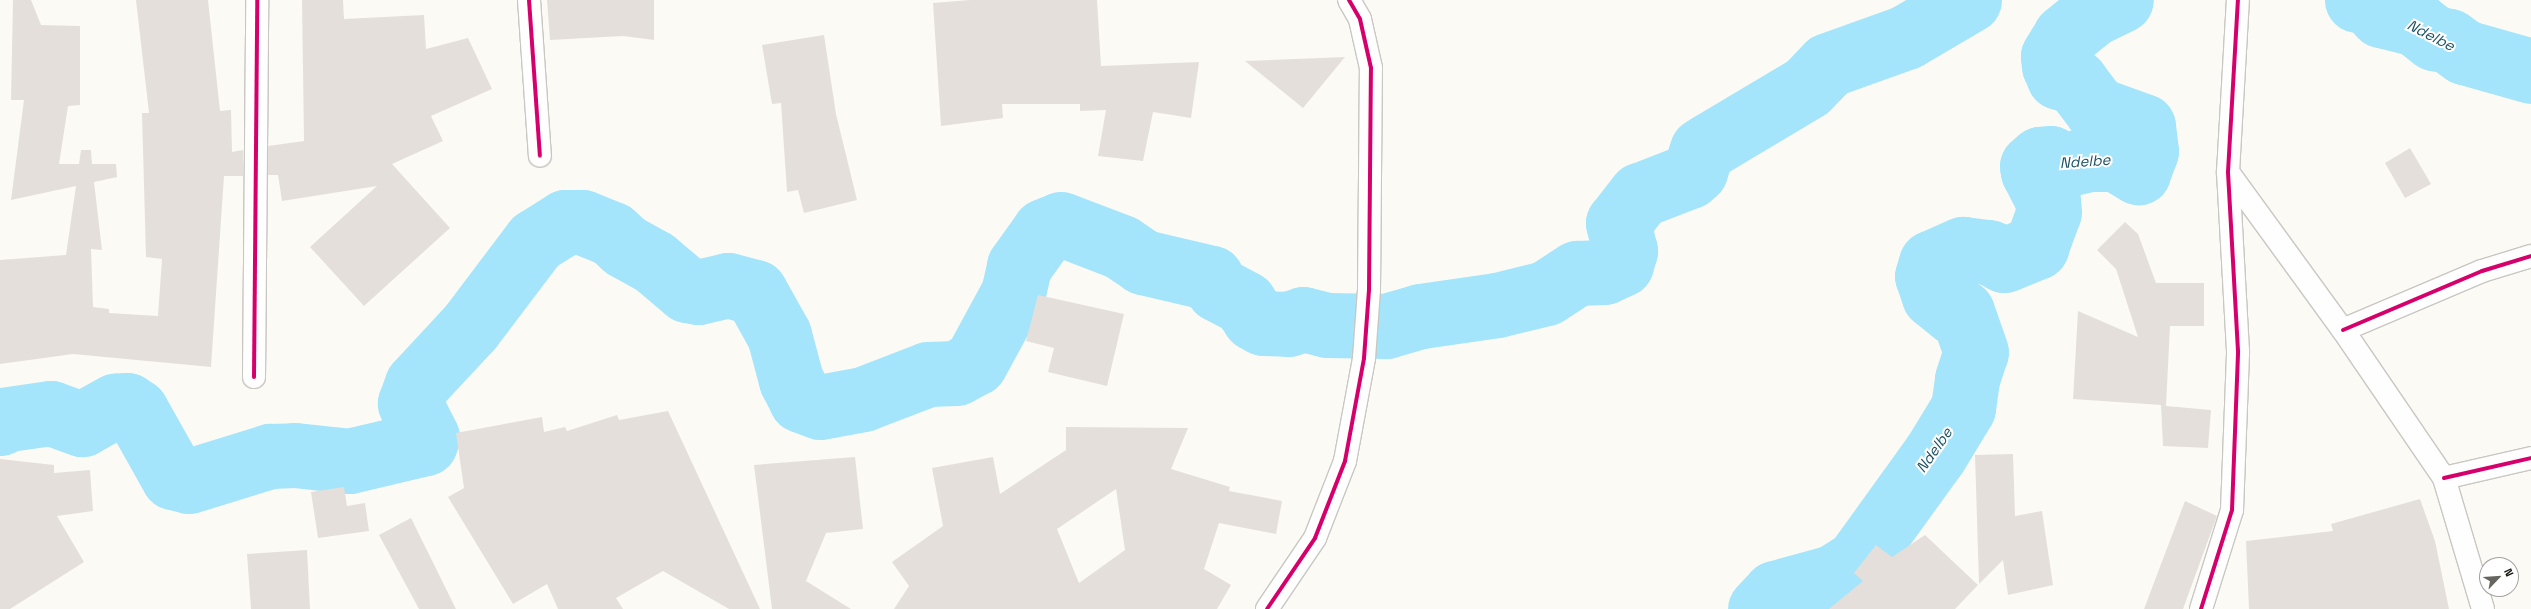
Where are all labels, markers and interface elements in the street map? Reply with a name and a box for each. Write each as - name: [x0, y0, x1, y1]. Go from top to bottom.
- water label: Ndelbe: [2404, 15, 2458, 55]
- water label: Ndelbe: [2059, 150, 2111, 172]
- water label: Ndelbe: [1912, 424, 1956, 476]
- north arrow: [2479, 557, 2519, 597]
- text: N: [2501, 566, 2517, 579]

